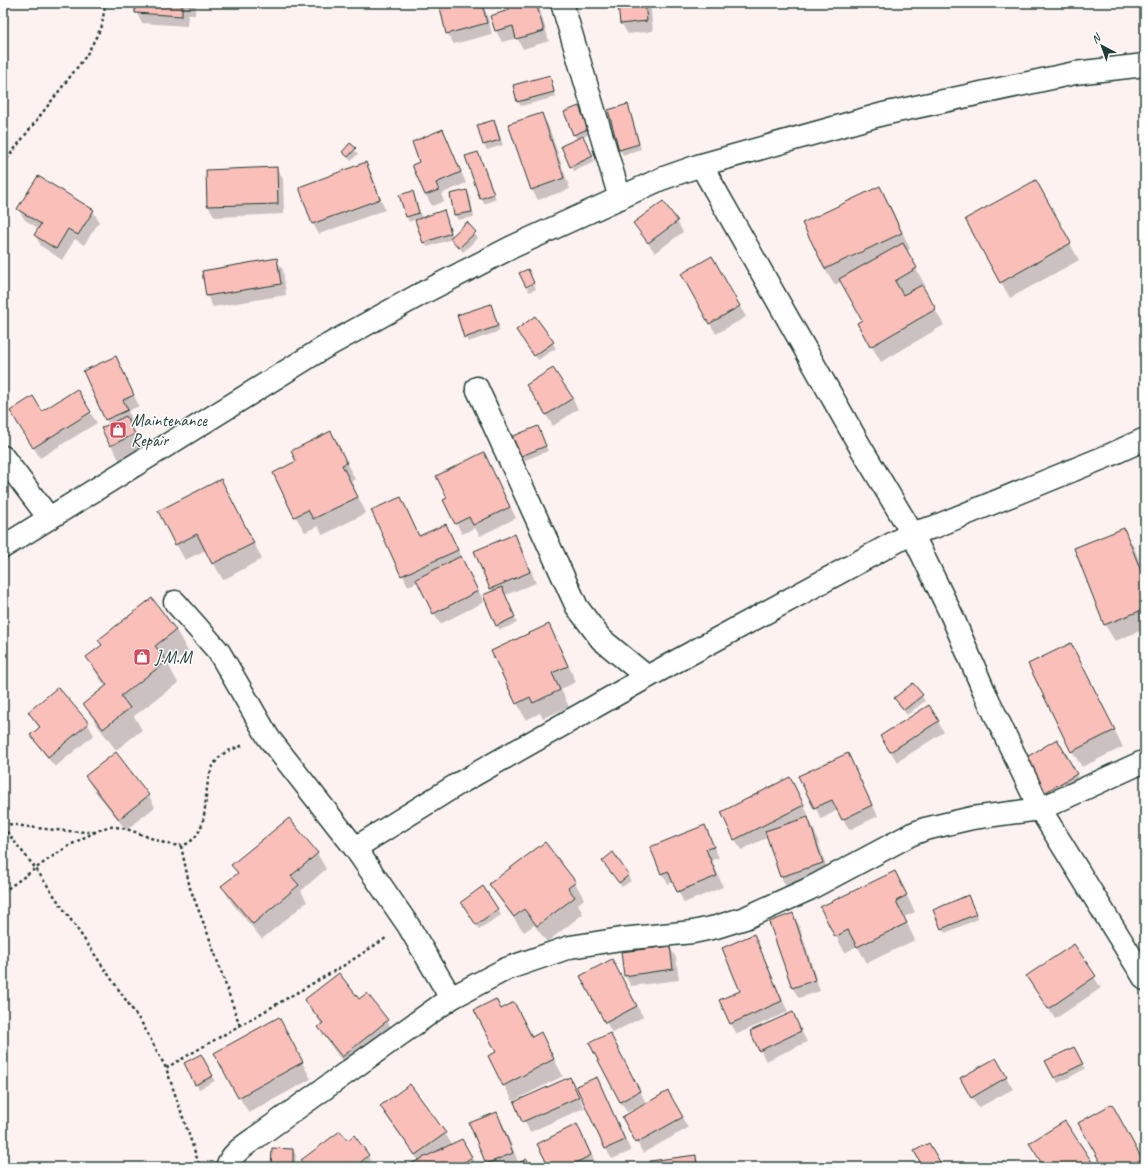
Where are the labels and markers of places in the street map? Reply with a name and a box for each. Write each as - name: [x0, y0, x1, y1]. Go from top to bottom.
- place label: Maintenance Repair: [131, 410, 208, 451]
- shop icon: Maintenance Repair: [108, 420, 128, 440]
- shop icon: J.M.M: [132, 647, 152, 667]
- place label: J.M.M: [154, 647, 193, 668]

